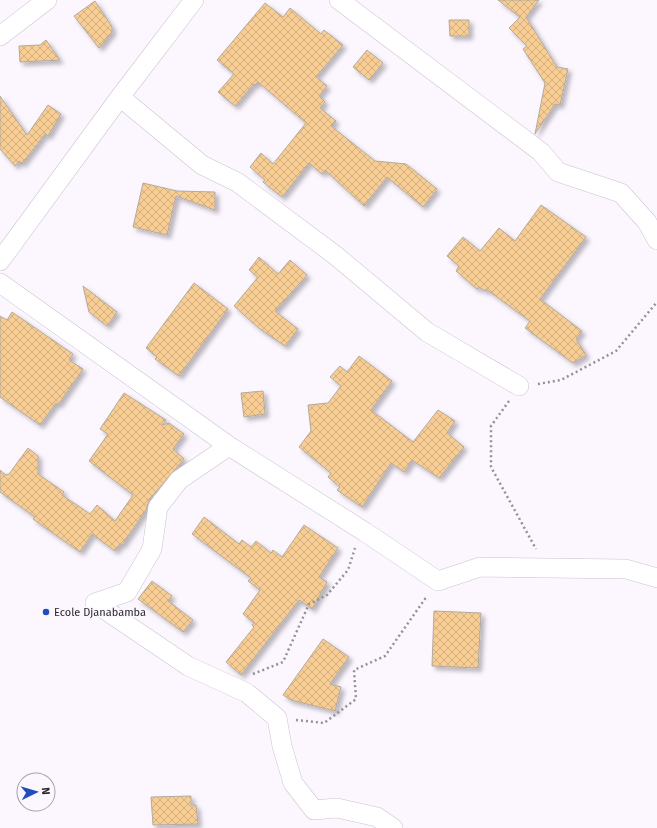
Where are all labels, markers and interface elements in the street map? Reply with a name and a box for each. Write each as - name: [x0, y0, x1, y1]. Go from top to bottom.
- place label: Ecole Djanabamba: [54, 606, 146, 619]
- marker: Ecole Djanabamba: [41, 607, 51, 617]
- north arrow: [16, 772, 56, 812]
- text: N: [39, 787, 52, 795]

